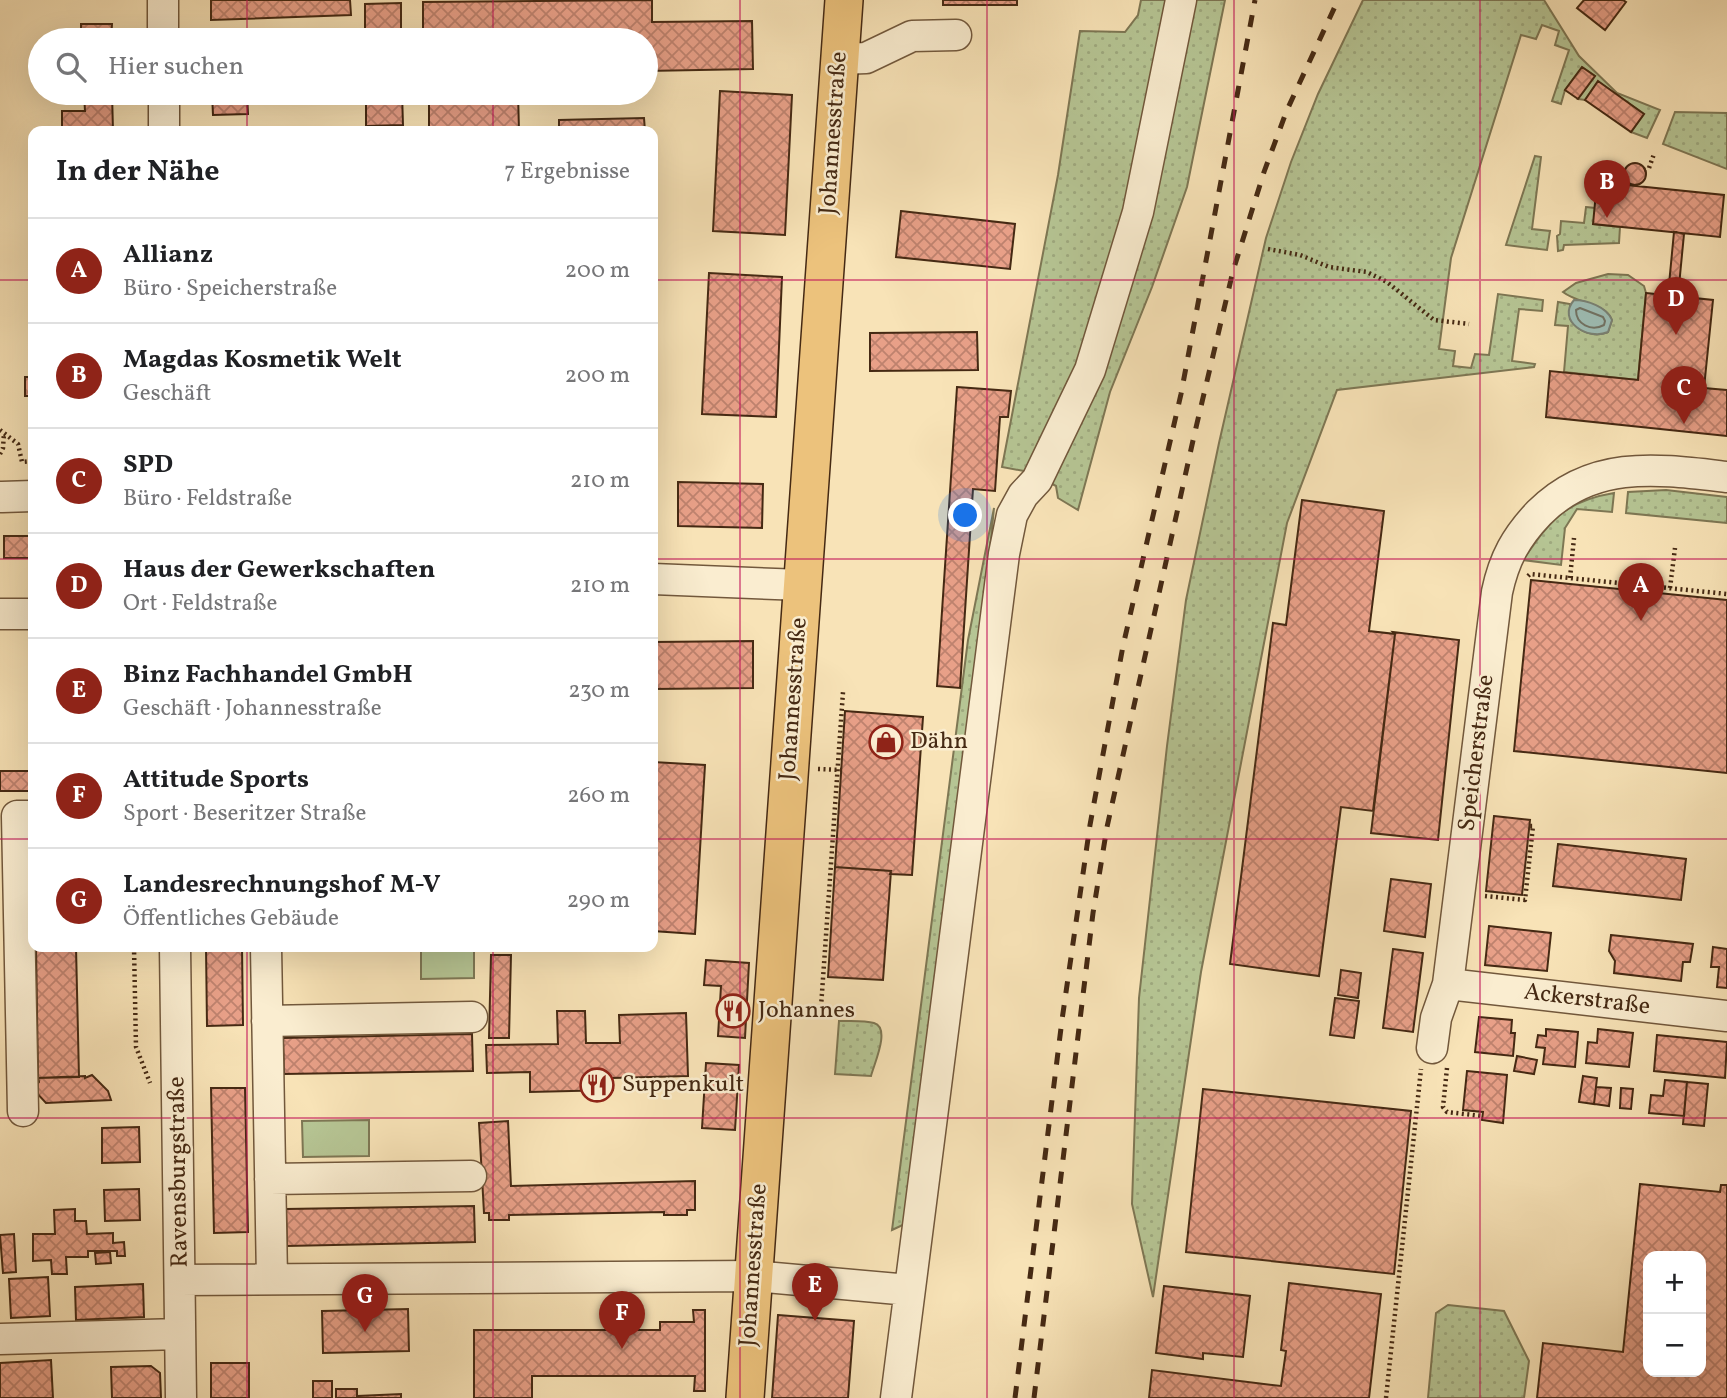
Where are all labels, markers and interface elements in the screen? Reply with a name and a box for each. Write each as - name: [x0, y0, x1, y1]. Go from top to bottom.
- search box: [28, 28, 658, 105]
- icon: search: [52, 48, 90, 86]
- text: Hier suchen: [108, 49, 244, 85]
- street label: Johannesstraße: [811, 50, 857, 216]
- text: In der Nähe: [56, 151, 220, 193]
- text: 7 Ergebnisse: [504, 156, 630, 188]
- pin: B: [1584, 160, 1630, 218]
- text: Allianz: [123, 237, 213, 273]
- text: A: [71, 255, 87, 287]
- text: 200 m: [565, 255, 630, 287]
- text: Büro · Speicherstraße: [123, 273, 337, 305]
- pin: D: [1653, 277, 1699, 335]
- text: Magdas Kosmetik Welt: [123, 342, 402, 378]
- text: B: [71, 360, 87, 392]
- text: 200 m: [565, 360, 630, 392]
- pin: C: [1661, 366, 1707, 424]
- text: Geschäft: [123, 378, 211, 410]
- text: SPD: [123, 447, 173, 483]
- text: C: [72, 465, 86, 497]
- text: 210 m: [570, 465, 630, 497]
- text: Büro · Feldstraße: [123, 483, 292, 515]
- your location: [948, 498, 982, 532]
- text: Haus der Gewerkschaften: [123, 552, 435, 588]
- pin: A: [1618, 563, 1664, 621]
- text: D: [71, 570, 87, 602]
- text: 210 m: [570, 570, 630, 602]
- text: Ort · Feldstraße: [123, 588, 277, 620]
- street label: Johannesstraße: [771, 616, 817, 782]
- text: Binz Fachhandel GmbH: [123, 657, 413, 693]
- street label: Speicherstraße: [1451, 673, 1503, 833]
- text: E: [72, 675, 86, 707]
- text: 230 m: [568, 675, 630, 707]
- text: Geschäft · Johannesstraße: [123, 693, 382, 725]
- shop icon: Dähn: [867, 723, 905, 761]
- place label: Dähn: [910, 725, 968, 759]
- text: Attitude Sports: [123, 762, 309, 798]
- text: F: [72, 780, 86, 812]
- text: 260 m: [567, 780, 630, 812]
- text: Sport · Beseritzer Straße: [123, 798, 366, 830]
- text: Landesrechnungshof M-V: [123, 867, 441, 903]
- text: G: [71, 885, 87, 917]
- text: 290 m: [567, 885, 630, 917]
- text: Öffentliches Gebäude: [123, 903, 339, 935]
- street label: Ackerstraße: [1522, 975, 1652, 1025]
- restaurant icon: Johannes: [714, 992, 752, 1030]
- place label: Johannes: [758, 994, 855, 1028]
- restaurant icon: Suppenkult: [578, 1066, 616, 1104]
- place label: Suppenkult: [622, 1068, 744, 1102]
- street label: Ravensburgstraße: [160, 1076, 198, 1268]
- street label: Johannesstraße: [731, 1182, 777, 1348]
- map controls: [1643, 1251, 1706, 1377]
- button: +: [1643, 1251, 1706, 1314]
- pin: E: [792, 1263, 838, 1321]
- pin: G: [342, 1274, 388, 1332]
- pin: F: [599, 1291, 645, 1349]
- button: −: [1643, 1314, 1706, 1377]

